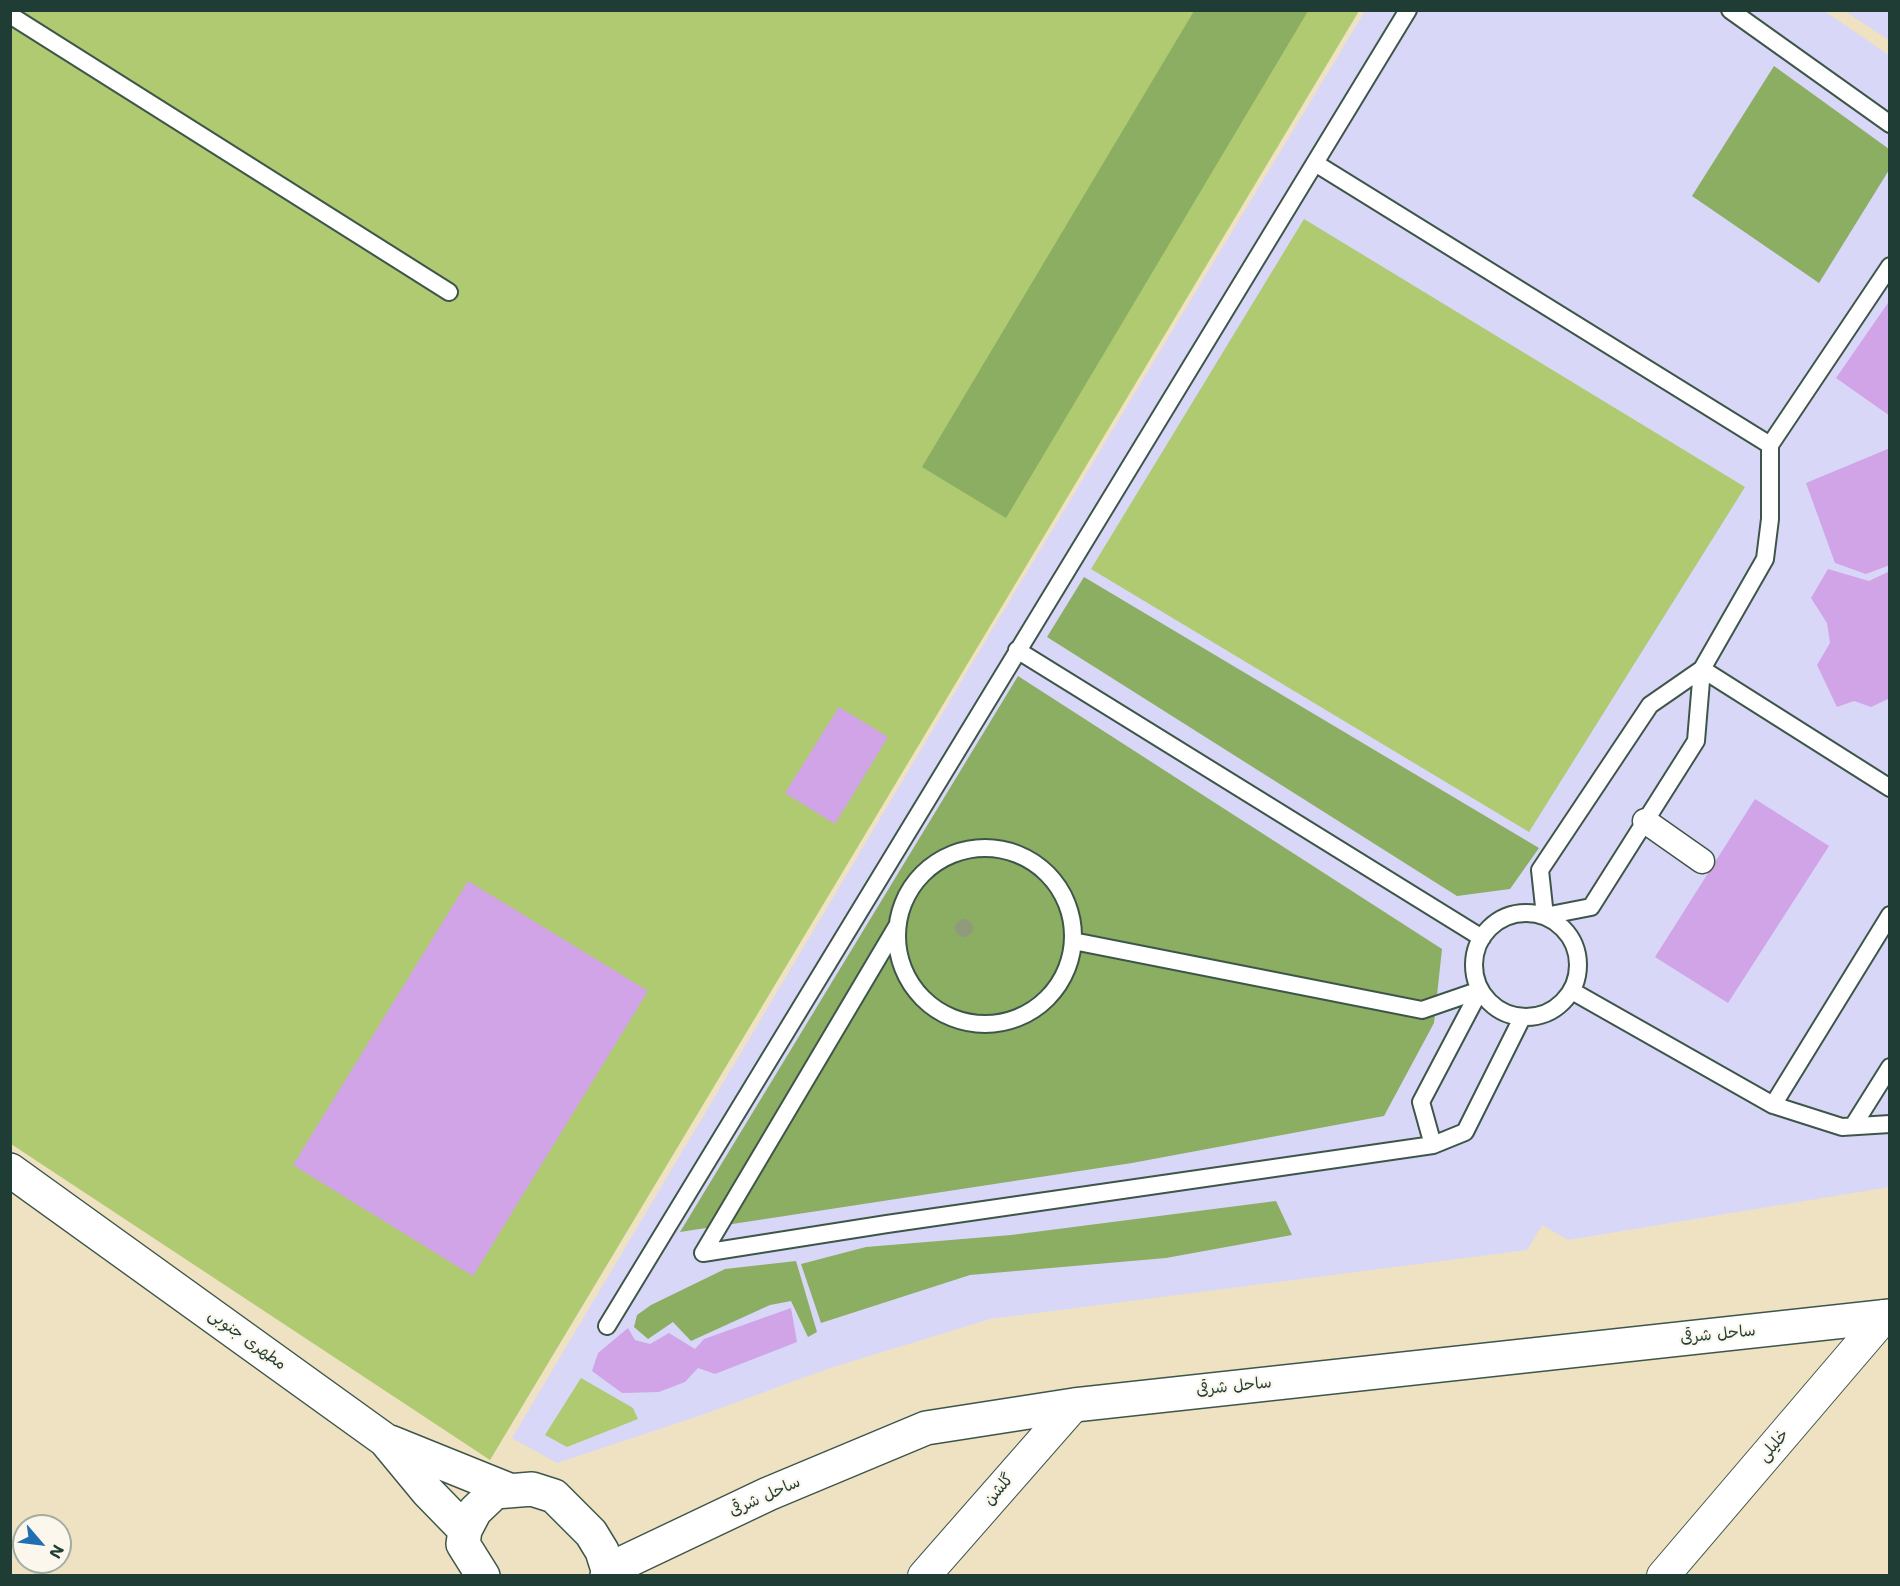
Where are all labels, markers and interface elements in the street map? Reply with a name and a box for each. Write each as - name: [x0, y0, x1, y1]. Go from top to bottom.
- street label: مطهری جنوبی: [204, 1305, 290, 1375]
- street label: ساحل شرقی: [1679, 1321, 1757, 1349]
- street label: ساحل شرقی: [1195, 1373, 1273, 1401]
- street label: خلیلی: [1755, 1426, 1793, 1466]
- street label: گلشن: [980, 1470, 1018, 1510]
- street label: ساحل شرقی: [726, 1473, 804, 1521]
- north arrow: [12, 1514, 72, 1574]
- text: N: [44, 1541, 69, 1562]

